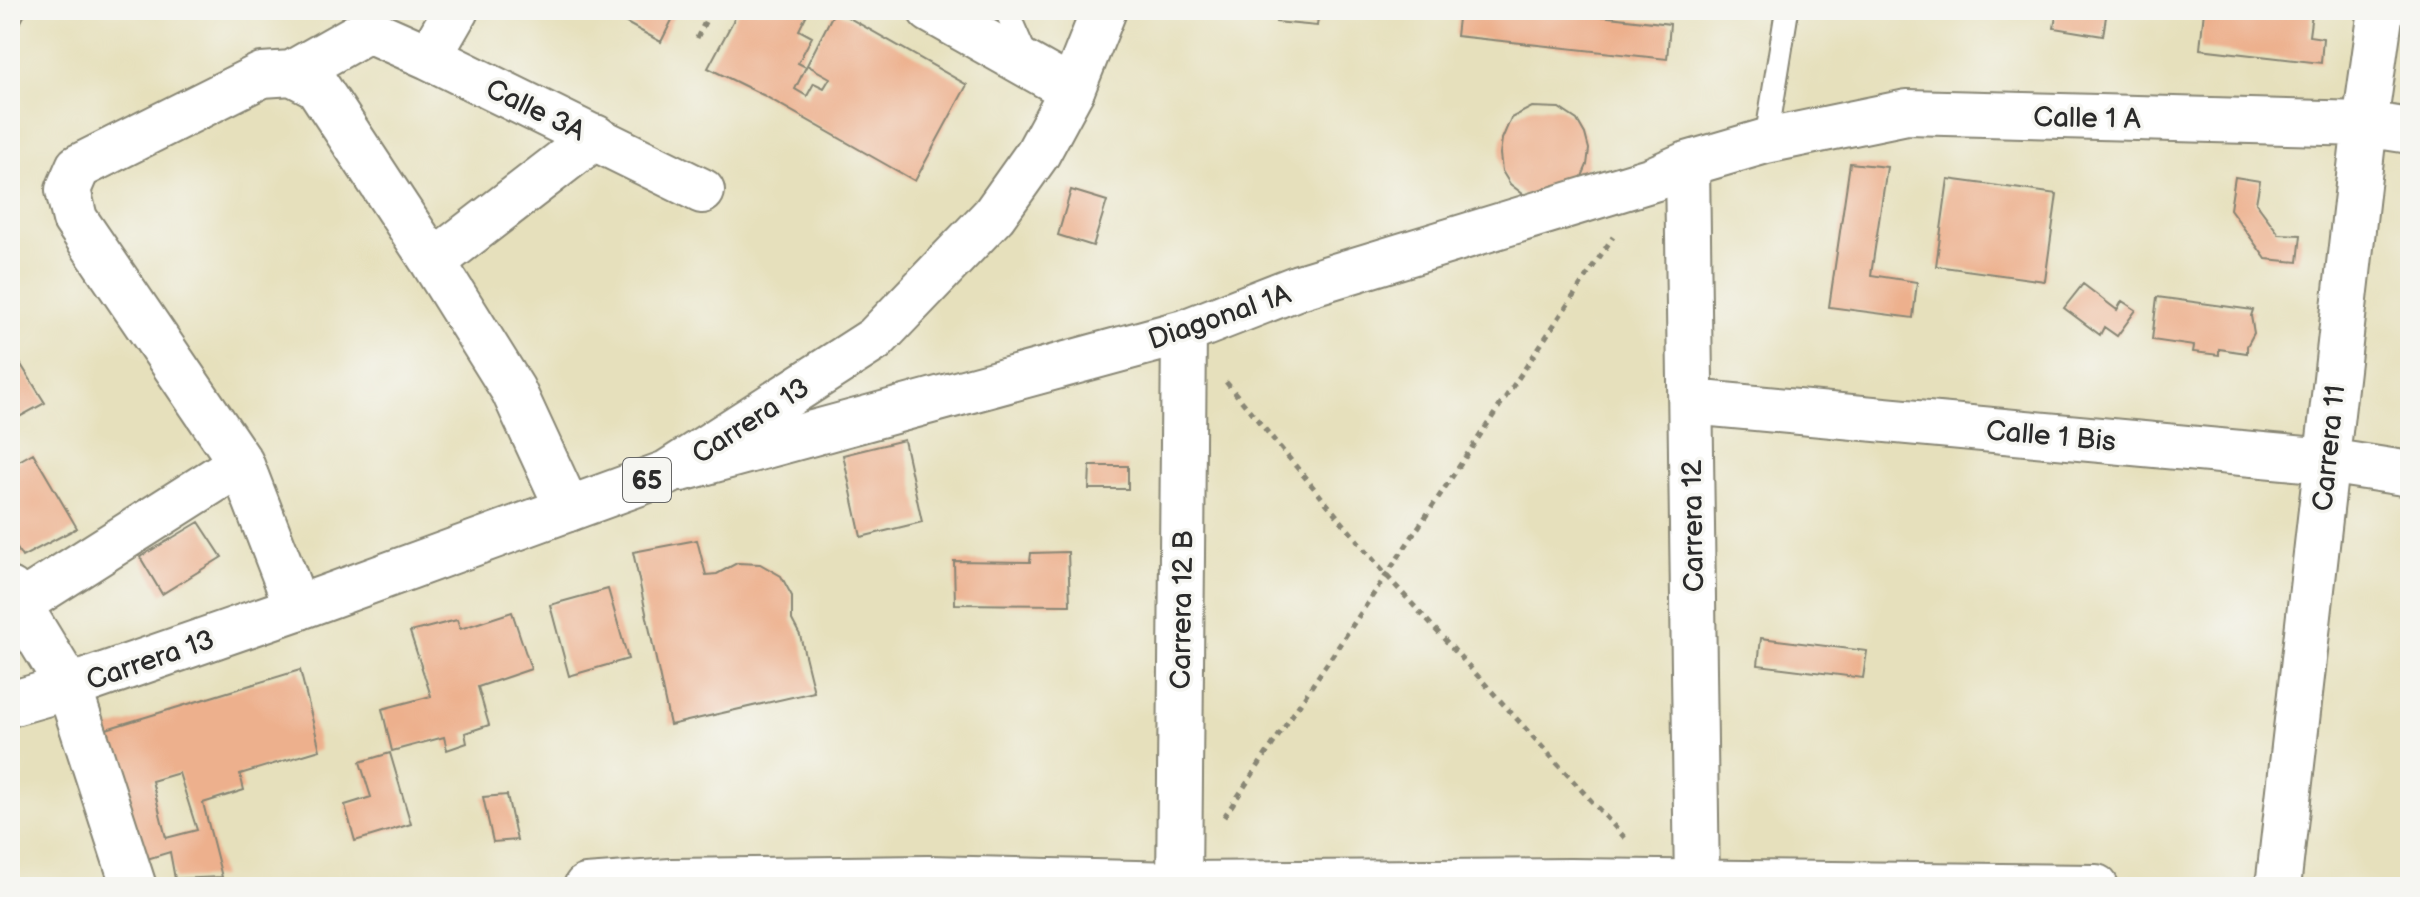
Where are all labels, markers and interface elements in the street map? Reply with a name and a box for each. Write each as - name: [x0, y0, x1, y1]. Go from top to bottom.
- street label: Calle 3A: [480, 72, 591, 149]
- street label: Calle 1 A: [2033, 101, 2142, 136]
- street label: Diagonal 1A: [1144, 277, 1296, 357]
- street label: Carrera 13: [686, 371, 816, 471]
- street label: Carrera 11: [2306, 383, 2353, 513]
- street label: Calle 1 Bis: [1985, 414, 2117, 459]
- road number: 65: [623, 458, 671, 502]
- street label: Carrera 12: [1676, 459, 1711, 592]
- street label: Carrera 12 B: [1165, 530, 1200, 690]
- street label: Carrera 13: [82, 623, 219, 698]

